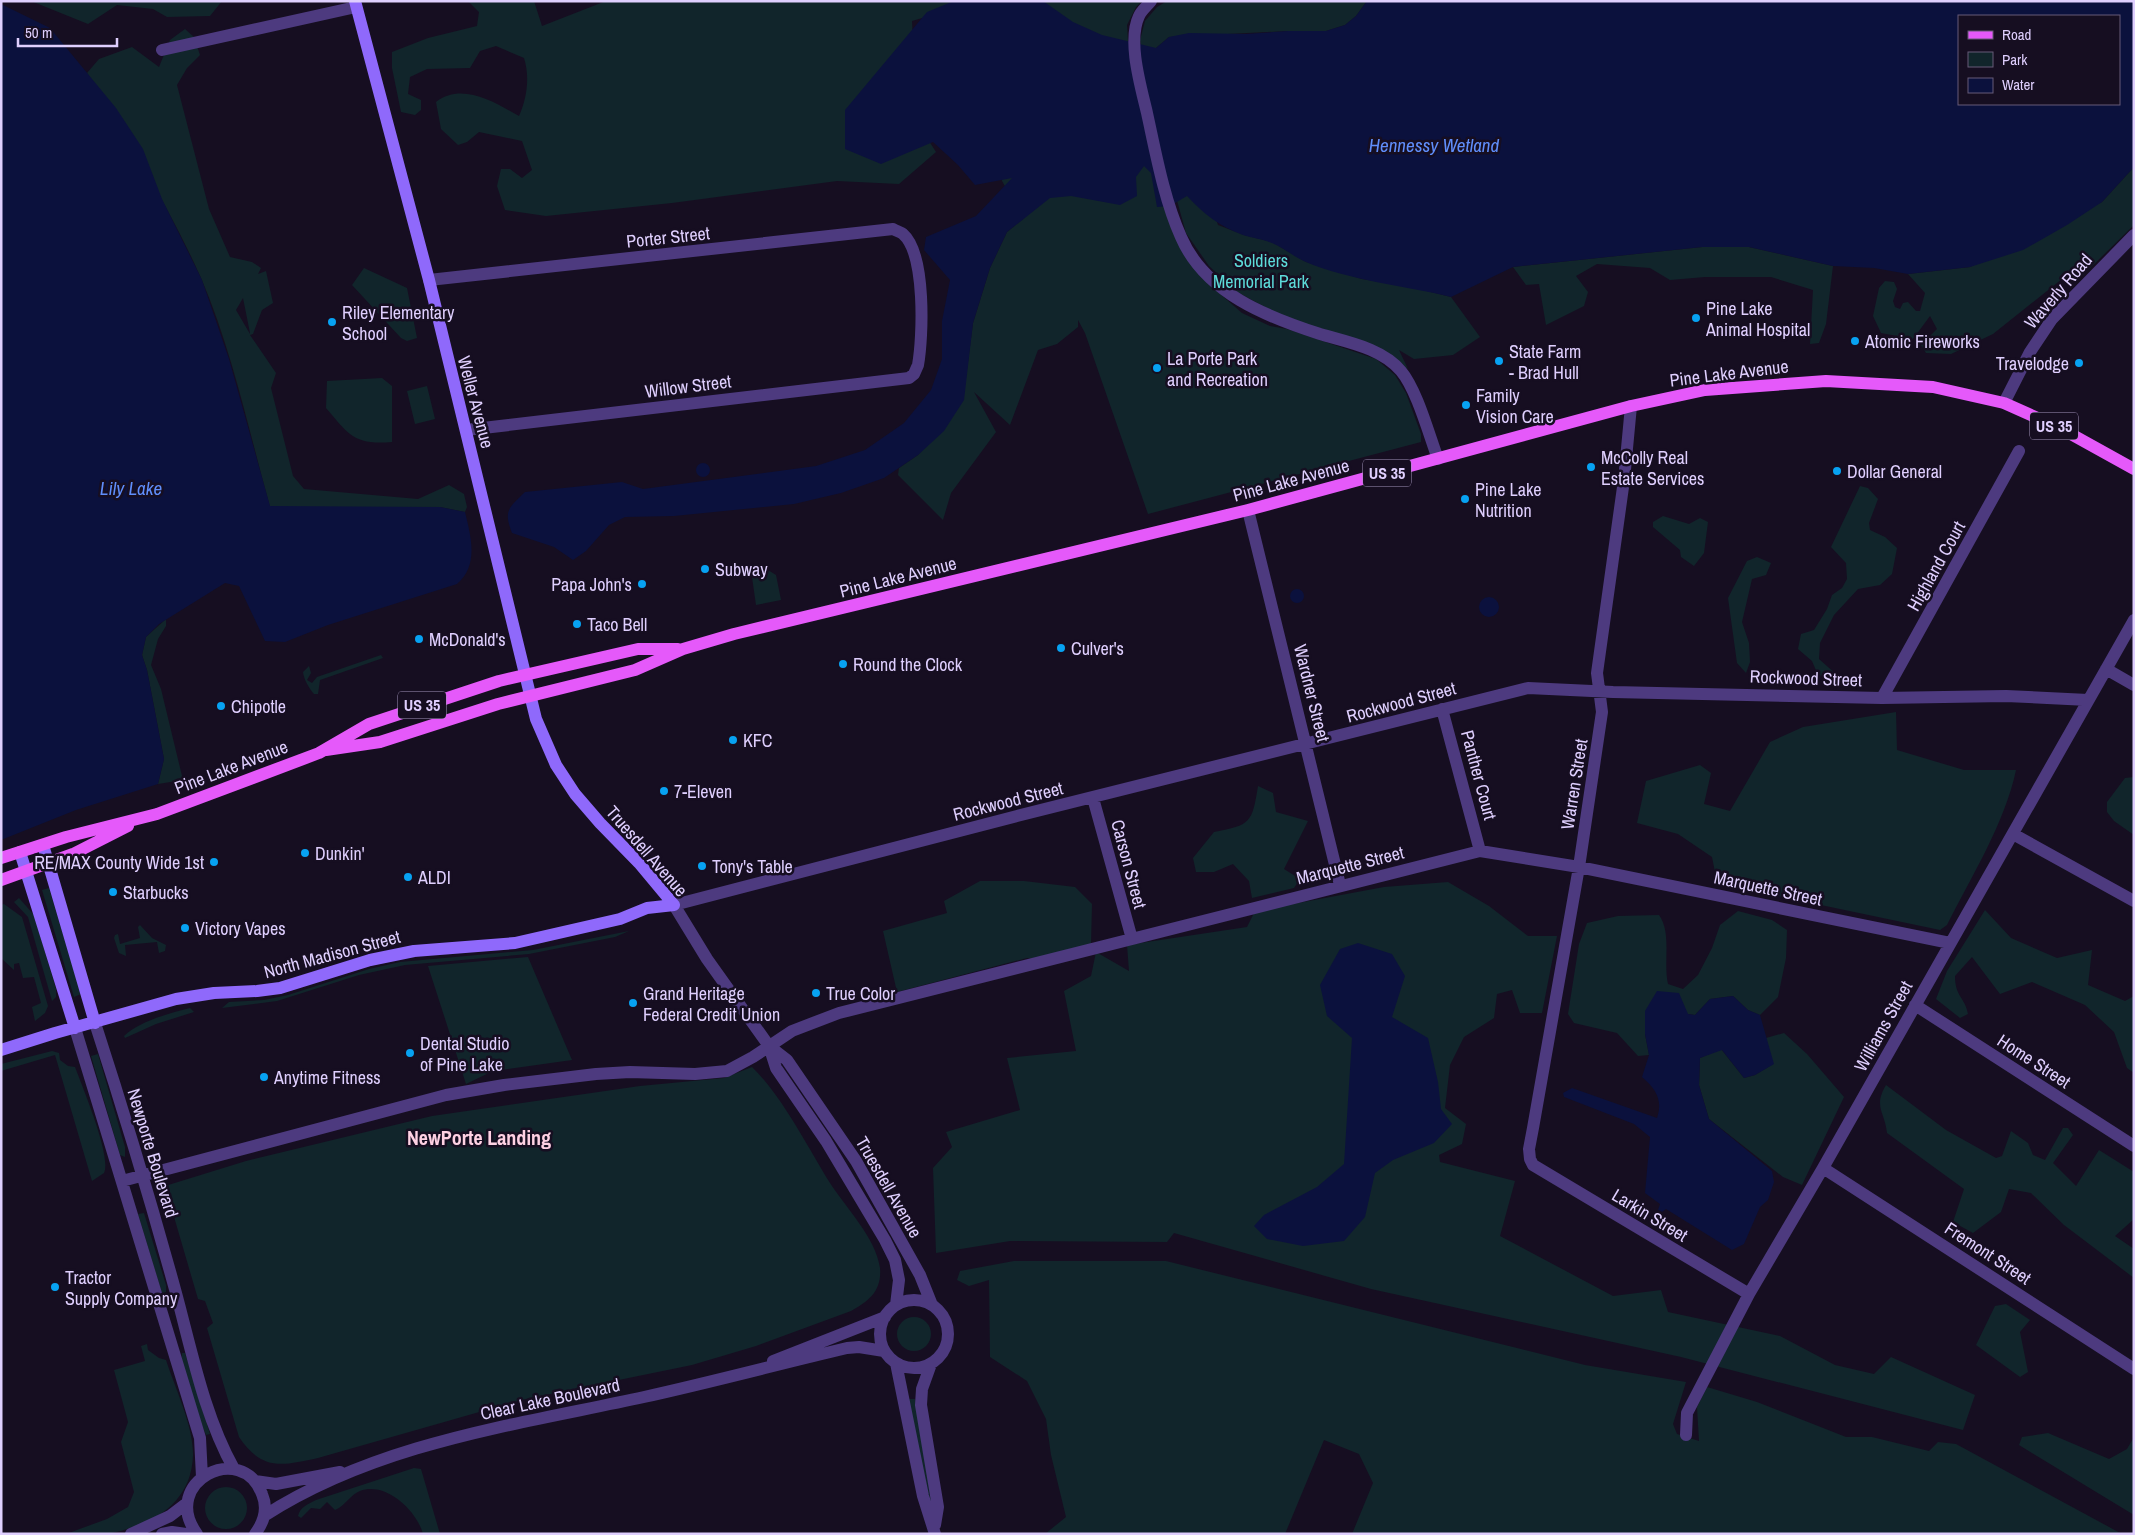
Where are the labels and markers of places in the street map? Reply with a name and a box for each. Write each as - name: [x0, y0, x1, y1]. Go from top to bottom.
- place label: Pine Lake Animal Hospital: [1705, 296, 1810, 342]
- place label: Riley Elementary School: [342, 300, 455, 346]
- marker: Pine Lake Animal Hospital: [1690, 312, 1702, 324]
- marker: Riley Elementary School: [326, 316, 338, 328]
- place label: Atomic Fireworks: [1864, 329, 1980, 354]
- marker: Atomic Fireworks: [1849, 335, 1861, 347]
- place label: State Farm - Brad Hull: [1509, 339, 1581, 385]
- place label: La Porte Park and Recreation: [1167, 346, 1268, 392]
- place label: Travelodge: [1996, 351, 2069, 376]
- marker: State Farm - Brad Hull: [1493, 355, 1505, 367]
- marker: Travelodge: [2073, 357, 2085, 369]
- marker: La Porte Park and Recreation: [1151, 362, 1163, 374]
- place label: Family Vision Care: [1476, 383, 1554, 429]
- marker: Family Vision Care: [1460, 399, 1472, 411]
- place label: McColly Real Estate Services: [1601, 445, 1704, 491]
- place label: Dollar General: [1847, 459, 1942, 484]
- marker: McColly Real Estate Services: [1585, 461, 1597, 473]
- marker: Dollar General: [1831, 465, 1843, 477]
- place label: Pine Lake Nutrition: [1475, 477, 1541, 523]
- marker: Pine Lake Nutrition: [1459, 493, 1471, 505]
- place label: Subway: [715, 557, 768, 582]
- marker: Subway: [699, 563, 711, 575]
- place label: Papa John's: [551, 572, 632, 597]
- marker: Papa John's: [636, 578, 648, 590]
- place label: Taco Bell: [587, 612, 647, 637]
- marker: Taco Bell: [571, 618, 583, 630]
- place label: McDonald's: [429, 627, 506, 652]
- marker: McDonald's: [413, 633, 425, 645]
- place label: Culver's: [1071, 636, 1124, 661]
- marker: Culver's: [1055, 642, 1067, 654]
- place label: Round the Clock: [853, 652, 963, 677]
- marker: Round the Clock: [837, 658, 849, 670]
- place label: Chipotle: [231, 694, 286, 719]
- marker: Chipotle: [215, 700, 227, 712]
- place label: KFC: [743, 728, 773, 753]
- marker: KFC: [727, 734, 739, 746]
- place label: 7-Eleven: [674, 779, 732, 804]
- marker: 7-Eleven: [658, 785, 670, 797]
- place label: Dunkin': [315, 841, 365, 866]
- marker: Dunkin': [299, 847, 311, 859]
- place label: RE/MAX County Wide 1st: [34, 850, 204, 875]
- place label: Tony's Table: [712, 854, 793, 879]
- marker: RE/MAX County Wide 1st: [208, 856, 220, 868]
- marker: Tony's Table: [696, 860, 708, 872]
- place label: ALDI: [417, 865, 451, 890]
- marker: ALDI: [402, 871, 414, 883]
- place label: Starbucks: [123, 880, 189, 905]
- marker: Starbucks: [107, 886, 119, 898]
- place label: Victory Vapes: [195, 916, 286, 941]
- marker: Victory Vapes: [179, 922, 191, 934]
- place label: Grand Heritage Federal Credit Union: [643, 981, 780, 1027]
- place label: True Color: [826, 981, 895, 1006]
- marker: True Color: [810, 987, 822, 999]
- marker: Grand Heritage Federal Credit Union: [627, 997, 639, 1009]
- place label: Dental Studio of Pine Lake: [420, 1031, 509, 1077]
- marker: Dental Studio of Pine Lake: [404, 1047, 416, 1059]
- place label: Anytime Fitness: [273, 1065, 381, 1090]
- marker: Anytime Fitness: [258, 1071, 270, 1083]
- place label: Tractor Supply Company: [65, 1265, 178, 1311]
- marker: Tractor Supply Company: [49, 1281, 61, 1293]

